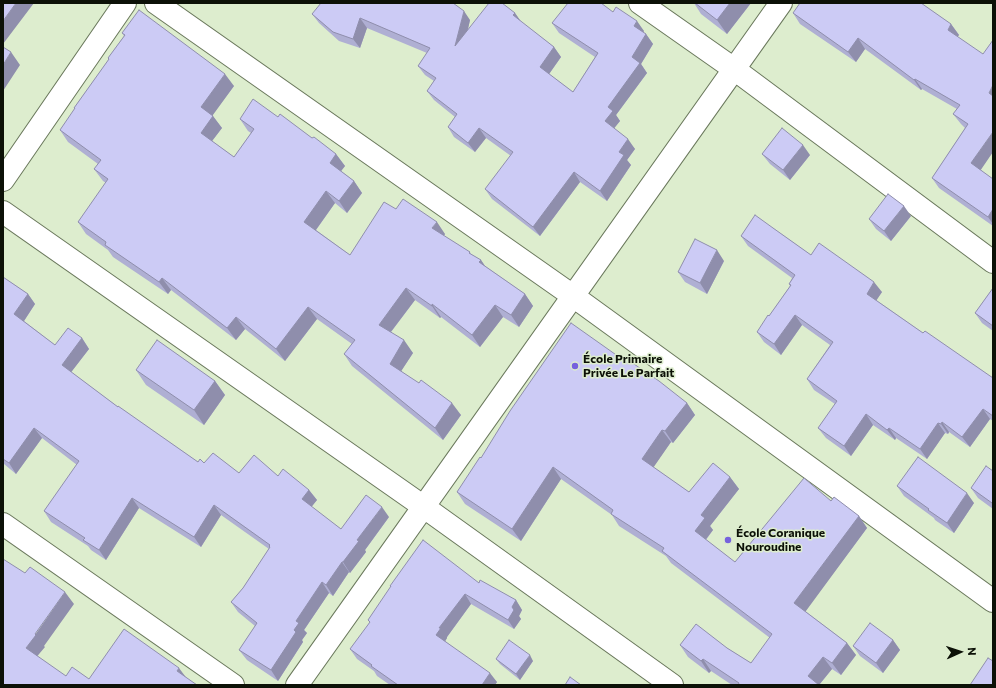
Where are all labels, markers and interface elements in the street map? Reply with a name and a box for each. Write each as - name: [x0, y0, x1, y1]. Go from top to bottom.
- place label: École Primaire Privée Le Parfait: [583, 352, 674, 380]
- marker: École Primaire Privée Le Parfait: [570, 361, 580, 371]
- place label: École Coranique Nouroudine: [736, 526, 825, 554]
- marker: École Coranique Nouroudine: [723, 535, 733, 545]
- north arrow: [940, 632, 980, 672]
- text: N: [966, 647, 979, 656]

